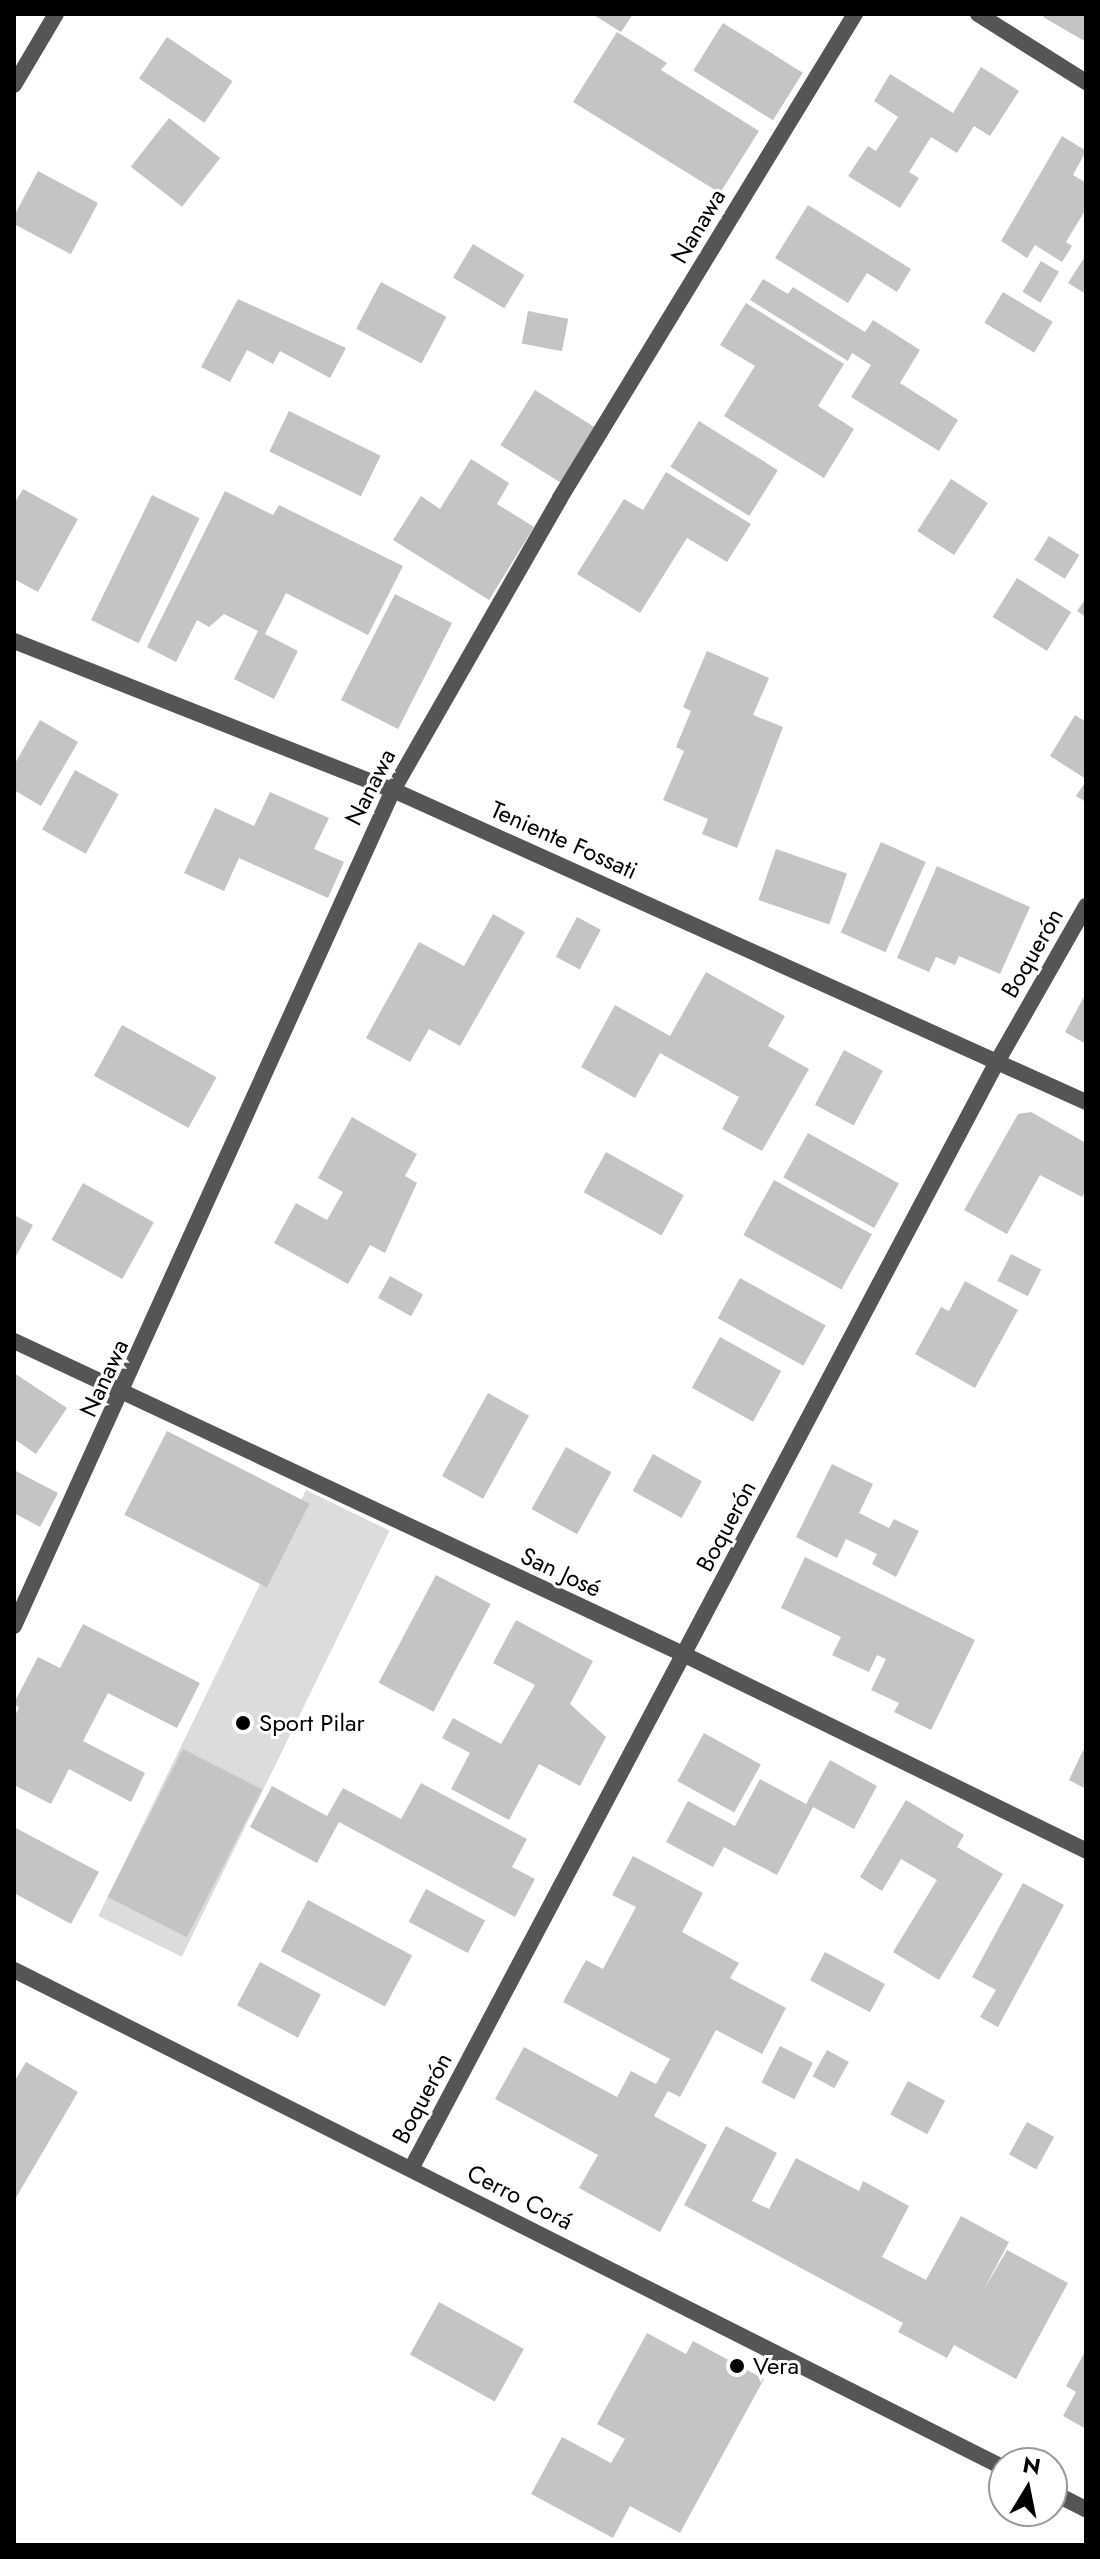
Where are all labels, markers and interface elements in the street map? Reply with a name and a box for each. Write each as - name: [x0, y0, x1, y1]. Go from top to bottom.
- street label: Nanawa: [665, 183, 731, 269]
- street label: Nanawa: [339, 744, 401, 830]
- street label: Teniente Fossati: [486, 795, 642, 885]
- street label: Boquerón: [995, 903, 1069, 1003]
- street label: Nanawa: [74, 1335, 134, 1421]
- street label: Boquerón: [690, 1476, 762, 1576]
- street label: San José: [516, 1541, 606, 1603]
- place label: Sport Pilar: [259, 1709, 365, 1737]
- marker: Sport Pilar: [234, 1714, 252, 1732]
- street label: Boquerón: [386, 2048, 458, 2148]
- street label: Cerro Corá: [462, 2158, 578, 2236]
- place label: Vera: [753, 2352, 799, 2380]
- marker: Vera: [728, 2357, 746, 2375]
- north arrow: [988, 2447, 1068, 2527]
- text: N: [1020, 2448, 1043, 2483]

